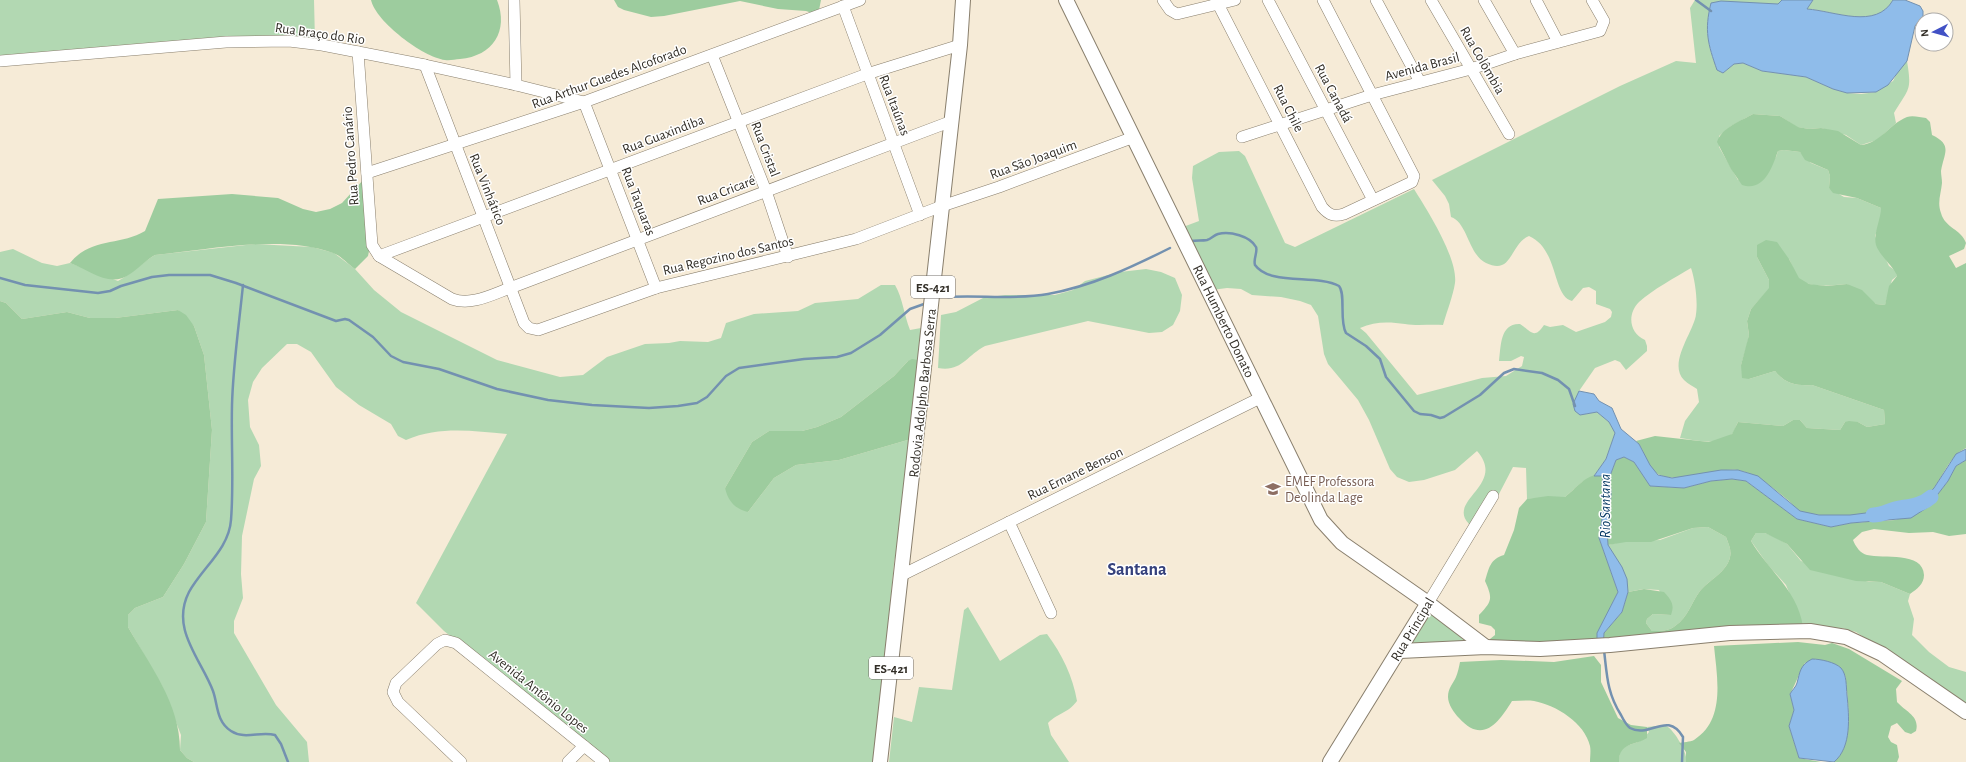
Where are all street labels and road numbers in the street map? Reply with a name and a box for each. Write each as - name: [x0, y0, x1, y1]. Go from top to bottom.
- street label: Rua Braço do Rio: [274, 21, 366, 47]
- street label: Rua Colômbia: [1457, 24, 1507, 97]
- street label: Rua Arthur Guedes Alcoforado: [530, 42, 689, 111]
- street label: Avenida Brasil: [1383, 50, 1461, 84]
- street label: Rua Canadá: [1312, 62, 1355, 126]
- street label: Rua Itaúnas: [876, 73, 912, 138]
- street label: Rua Chile: [1270, 82, 1306, 134]
- street label: Rua Pedro Canário: [341, 106, 361, 206]
- street label: Rua Guaxindiba: [621, 113, 707, 157]
- street label: Rua Cristal: [748, 120, 782, 179]
- street label: Rua São Joaquim: [988, 138, 1079, 182]
- street label: Rua Vinhático: [466, 152, 508, 227]
- street label: Rua Taquaras: [619, 165, 658, 238]
- street label: Rua Cricaré: [695, 173, 757, 208]
- street label: Rua Regozino dos Santos: [661, 234, 795, 278]
- street label: Rua Humberto Donato: [1190, 263, 1256, 380]
- road number: ES-421: [911, 276, 955, 298]
- street label: Rodovia Adolpho Barbosa Serra: [907, 307, 939, 478]
- street label: Rua Ernane Benson: [1026, 445, 1125, 503]
- street label: Rua Principal: [1388, 595, 1437, 664]
- street label: Avenida Antônio Lopes: [486, 647, 591, 736]
- road number: ES-421: [869, 657, 913, 679]

